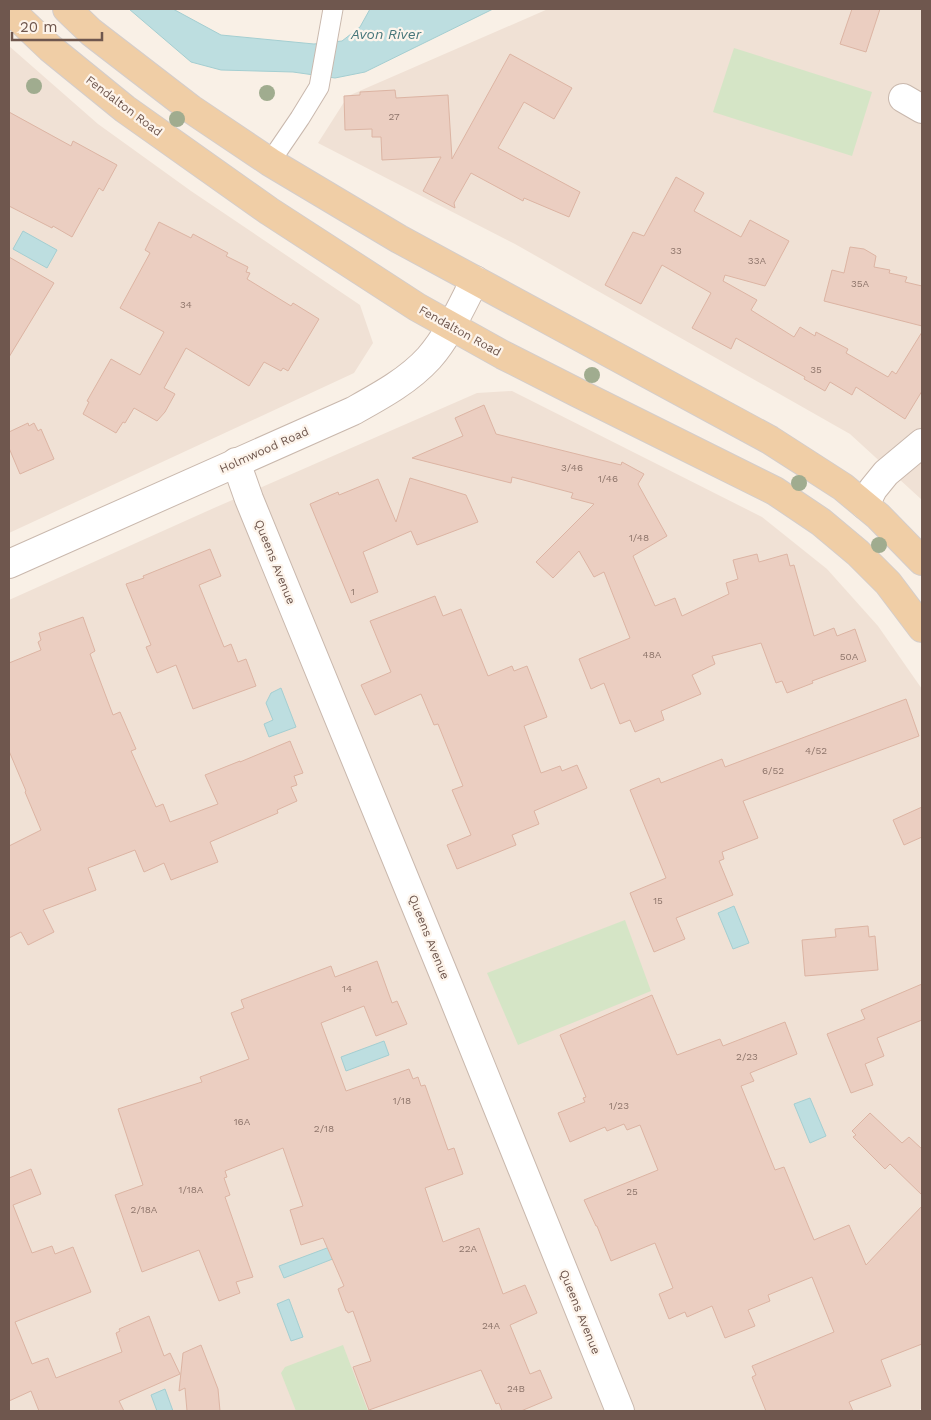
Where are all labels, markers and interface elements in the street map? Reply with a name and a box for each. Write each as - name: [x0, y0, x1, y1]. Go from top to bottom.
- scale bar: [12, 10, 102, 42]
- text: 20 m: [20, 18, 58, 36]
- water label: Avon River: [350, 26, 422, 42]
- street label: Fendalton Road: [83, 73, 165, 139]
- house number: 27: [388, 111, 400, 122]
- house number: 33: [670, 245, 682, 256]
- house number: 33A: [748, 255, 767, 266]
- house number: 35A: [851, 278, 870, 289]
- house number: 34: [180, 299, 192, 310]
- street label: Fendalton Road: [416, 303, 504, 359]
- house number: 35: [810, 364, 822, 375]
- street label: Holmwood Road: [217, 424, 311, 476]
- house number: 3/46: [561, 462, 583, 473]
- house number: 1/46: [598, 473, 618, 484]
- street label: Queens Avenue: [252, 518, 298, 606]
- house number: 1/48: [629, 532, 649, 543]
- house number: 1: [351, 586, 355, 597]
- house number: 48A: [643, 649, 662, 660]
- house number: 50A: [840, 651, 859, 662]
- house number: 4/52: [805, 745, 827, 756]
- house number: 6/52: [762, 765, 784, 776]
- street label: Queens Avenue: [406, 893, 452, 981]
- house number: 15: [653, 895, 663, 906]
- house number: 14: [342, 983, 352, 994]
- house number: 2/23: [736, 1051, 758, 1062]
- house number: 1/18: [393, 1095, 411, 1106]
- house number: 1/23: [609, 1100, 629, 1111]
- house number: 16A: [234, 1116, 251, 1127]
- house number: 2/18: [314, 1123, 334, 1134]
- house number: 1/18A: [179, 1184, 204, 1195]
- house number: 25: [626, 1186, 638, 1197]
- house number: 2/18A: [131, 1204, 158, 1215]
- house number: 22A: [459, 1243, 478, 1254]
- street label: Queens Avenue: [557, 1268, 603, 1356]
- house number: 24A: [482, 1320, 501, 1331]
- house number: 24B: [507, 1383, 525, 1394]

